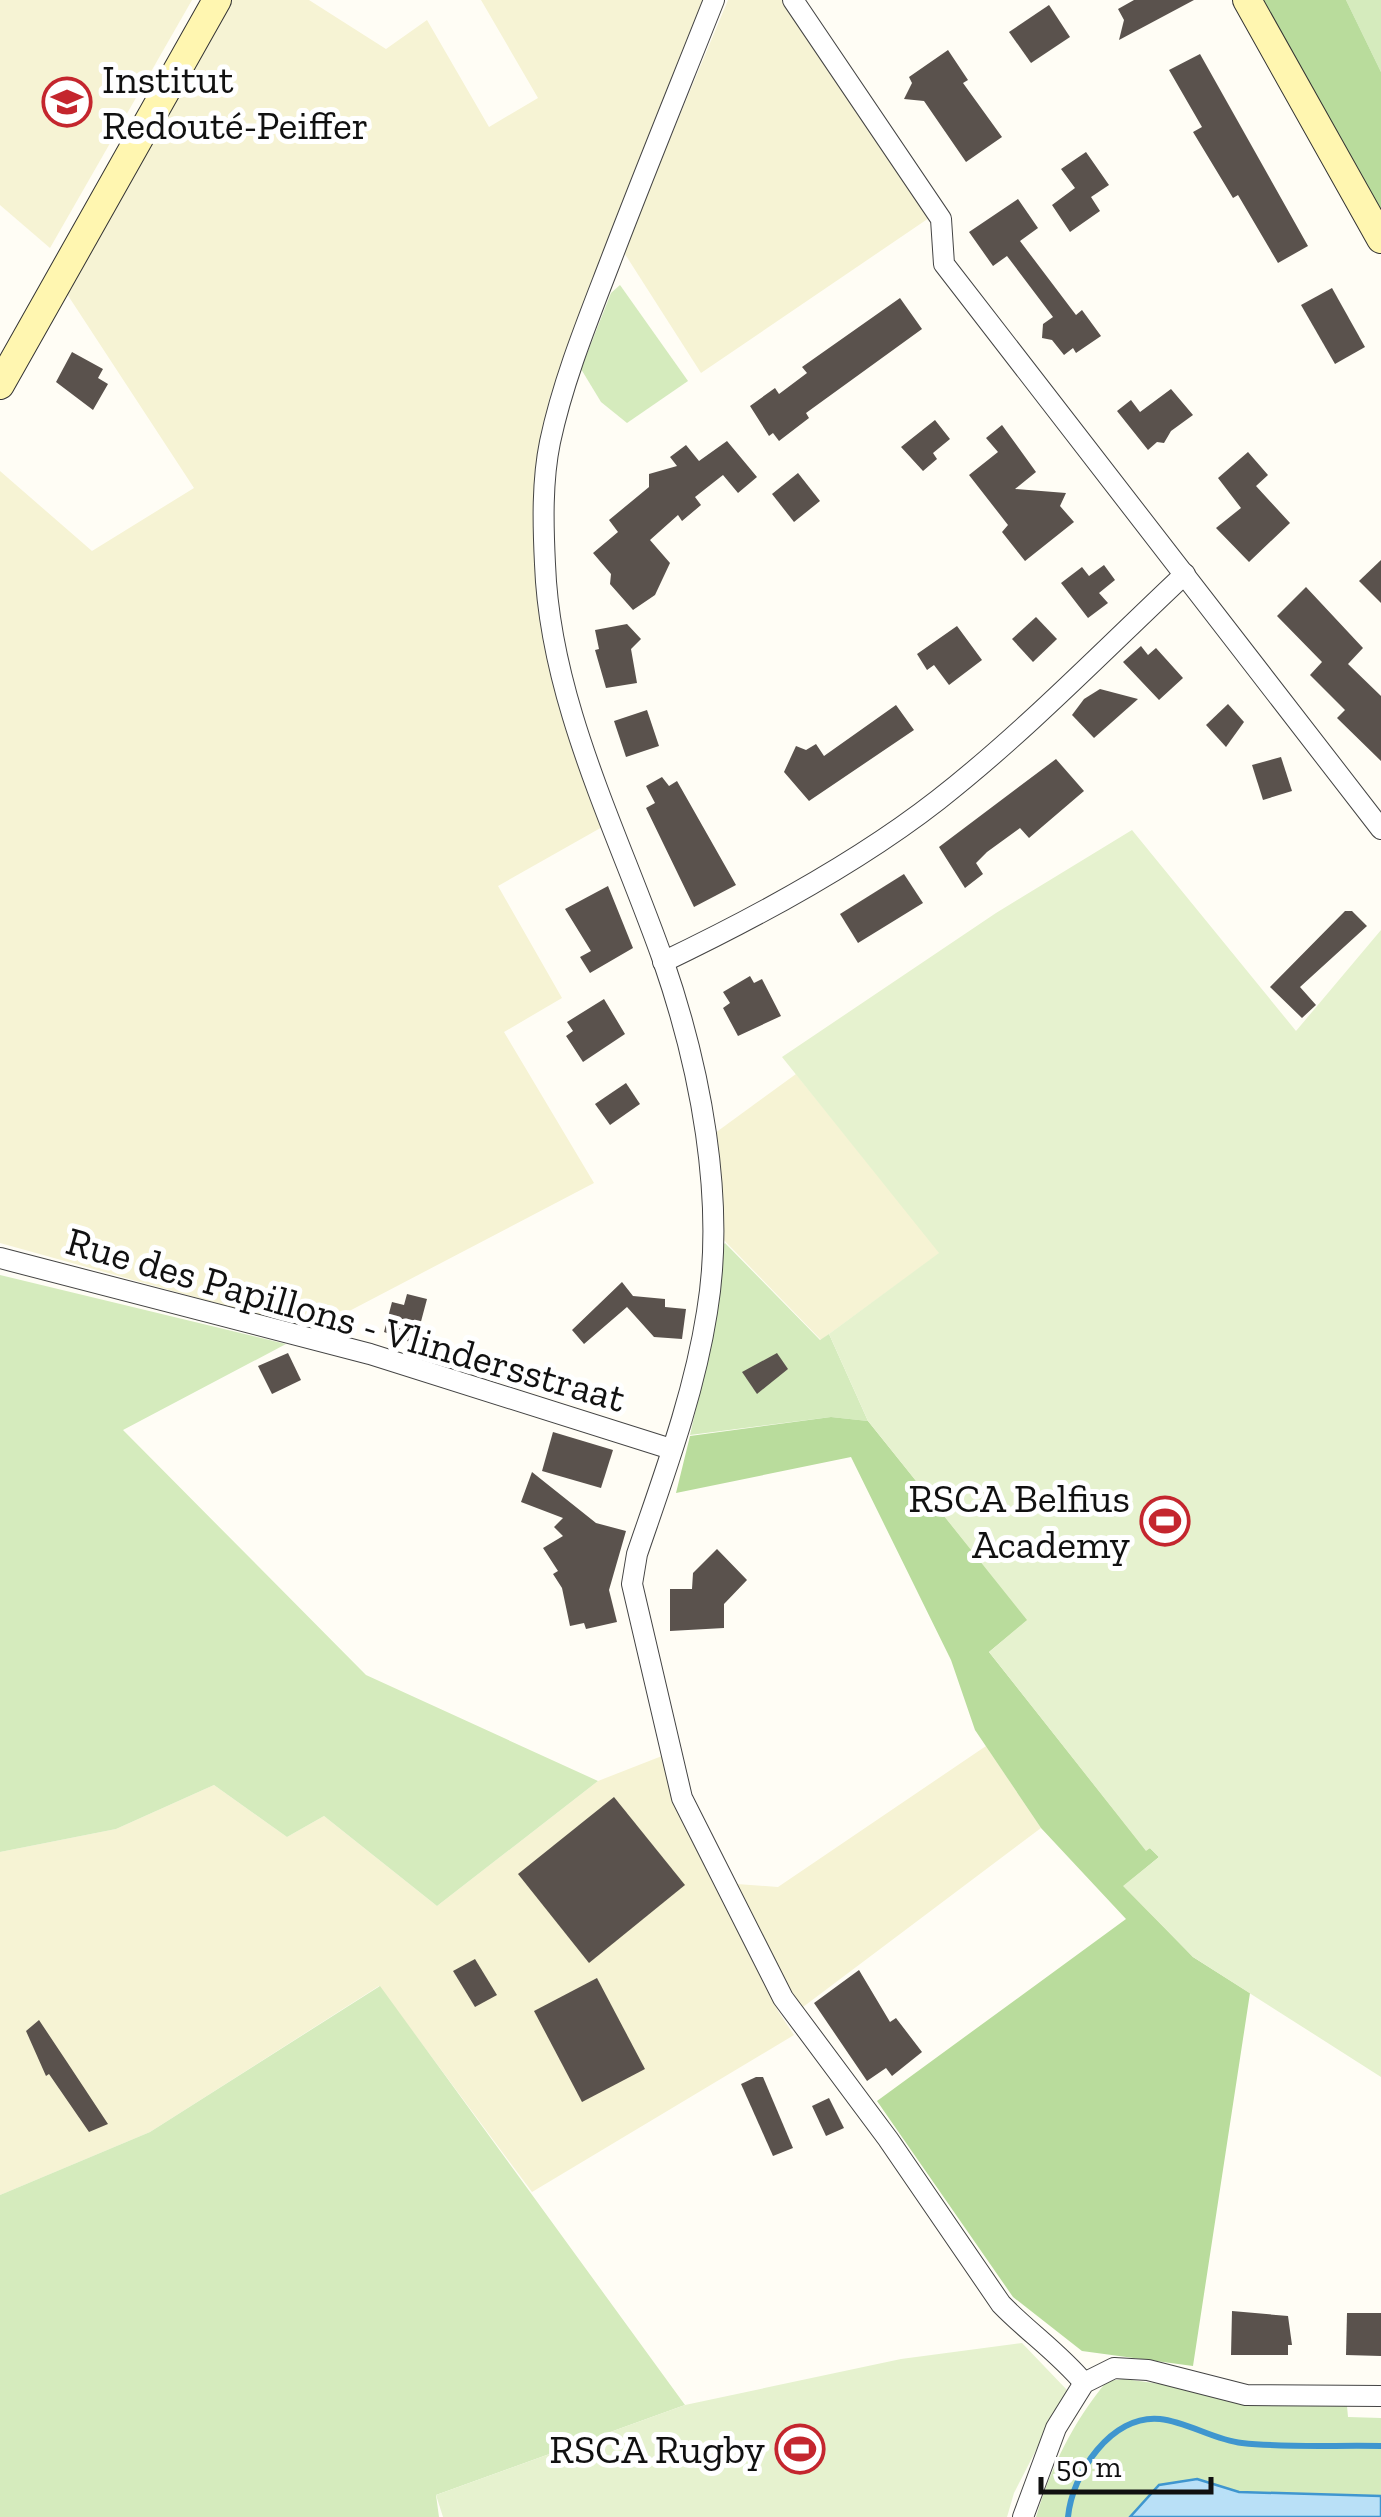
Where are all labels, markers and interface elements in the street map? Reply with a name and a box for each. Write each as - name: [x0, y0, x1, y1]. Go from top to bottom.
- place label: Institut Redouté-Peiffer: [102, 55, 368, 149]
- school or university icon: Institut Redouté-Peiffer: [41, 76, 93, 128]
- street label: Rue des Papillons - Vlindersstraat: [61, 1216, 631, 1422]
- place label: RSCA Belfius Academy: [908, 1474, 1131, 1568]
- sports icon: RSCA Belfius Academy: [1139, 1495, 1191, 1547]
- sports icon: RSCA Rugby: [774, 2423, 826, 2475]
- place label: RSCA Rugby: [549, 2425, 766, 2473]
- scale bar: [1041, 2432, 1211, 2494]
- text: 50 m: [1056, 2449, 1121, 2485]

